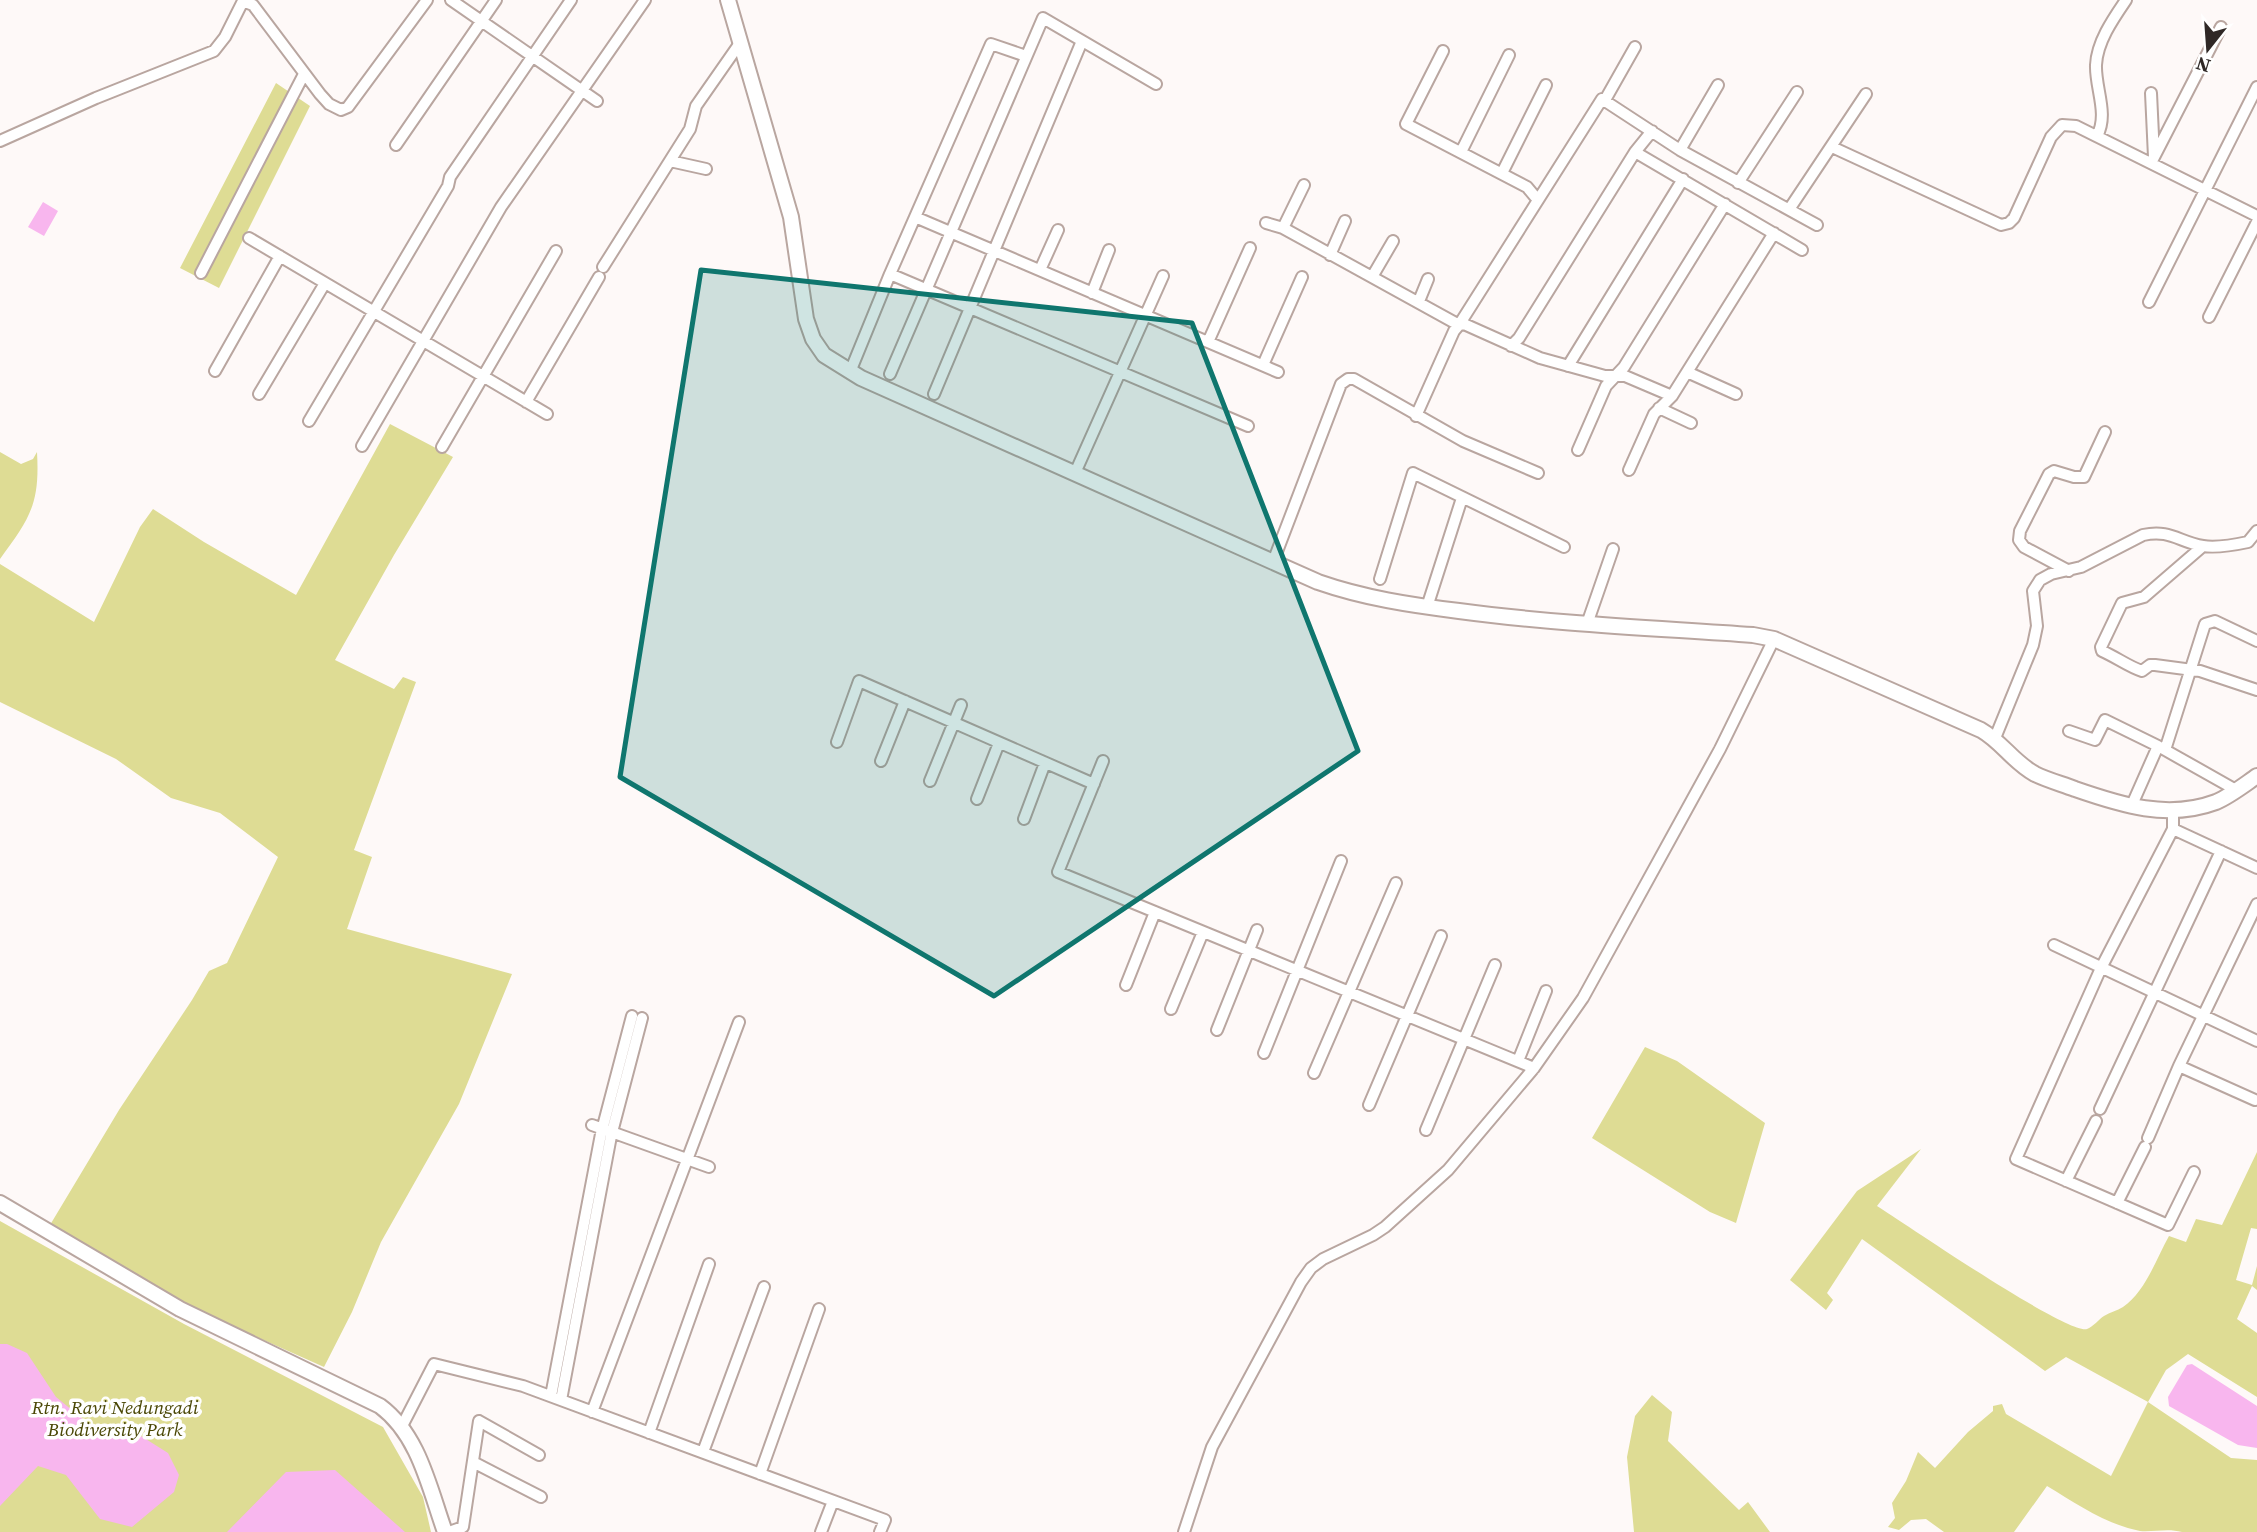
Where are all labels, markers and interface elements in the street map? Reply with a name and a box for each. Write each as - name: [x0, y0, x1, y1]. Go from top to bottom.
- north arrow: [2173, 14, 2243, 84]
- text: N: [2192, 51, 2213, 80]
- park label: Rtn. Ravi Nedungadi Biodiversity Park: [30, 1394, 199, 1442]

